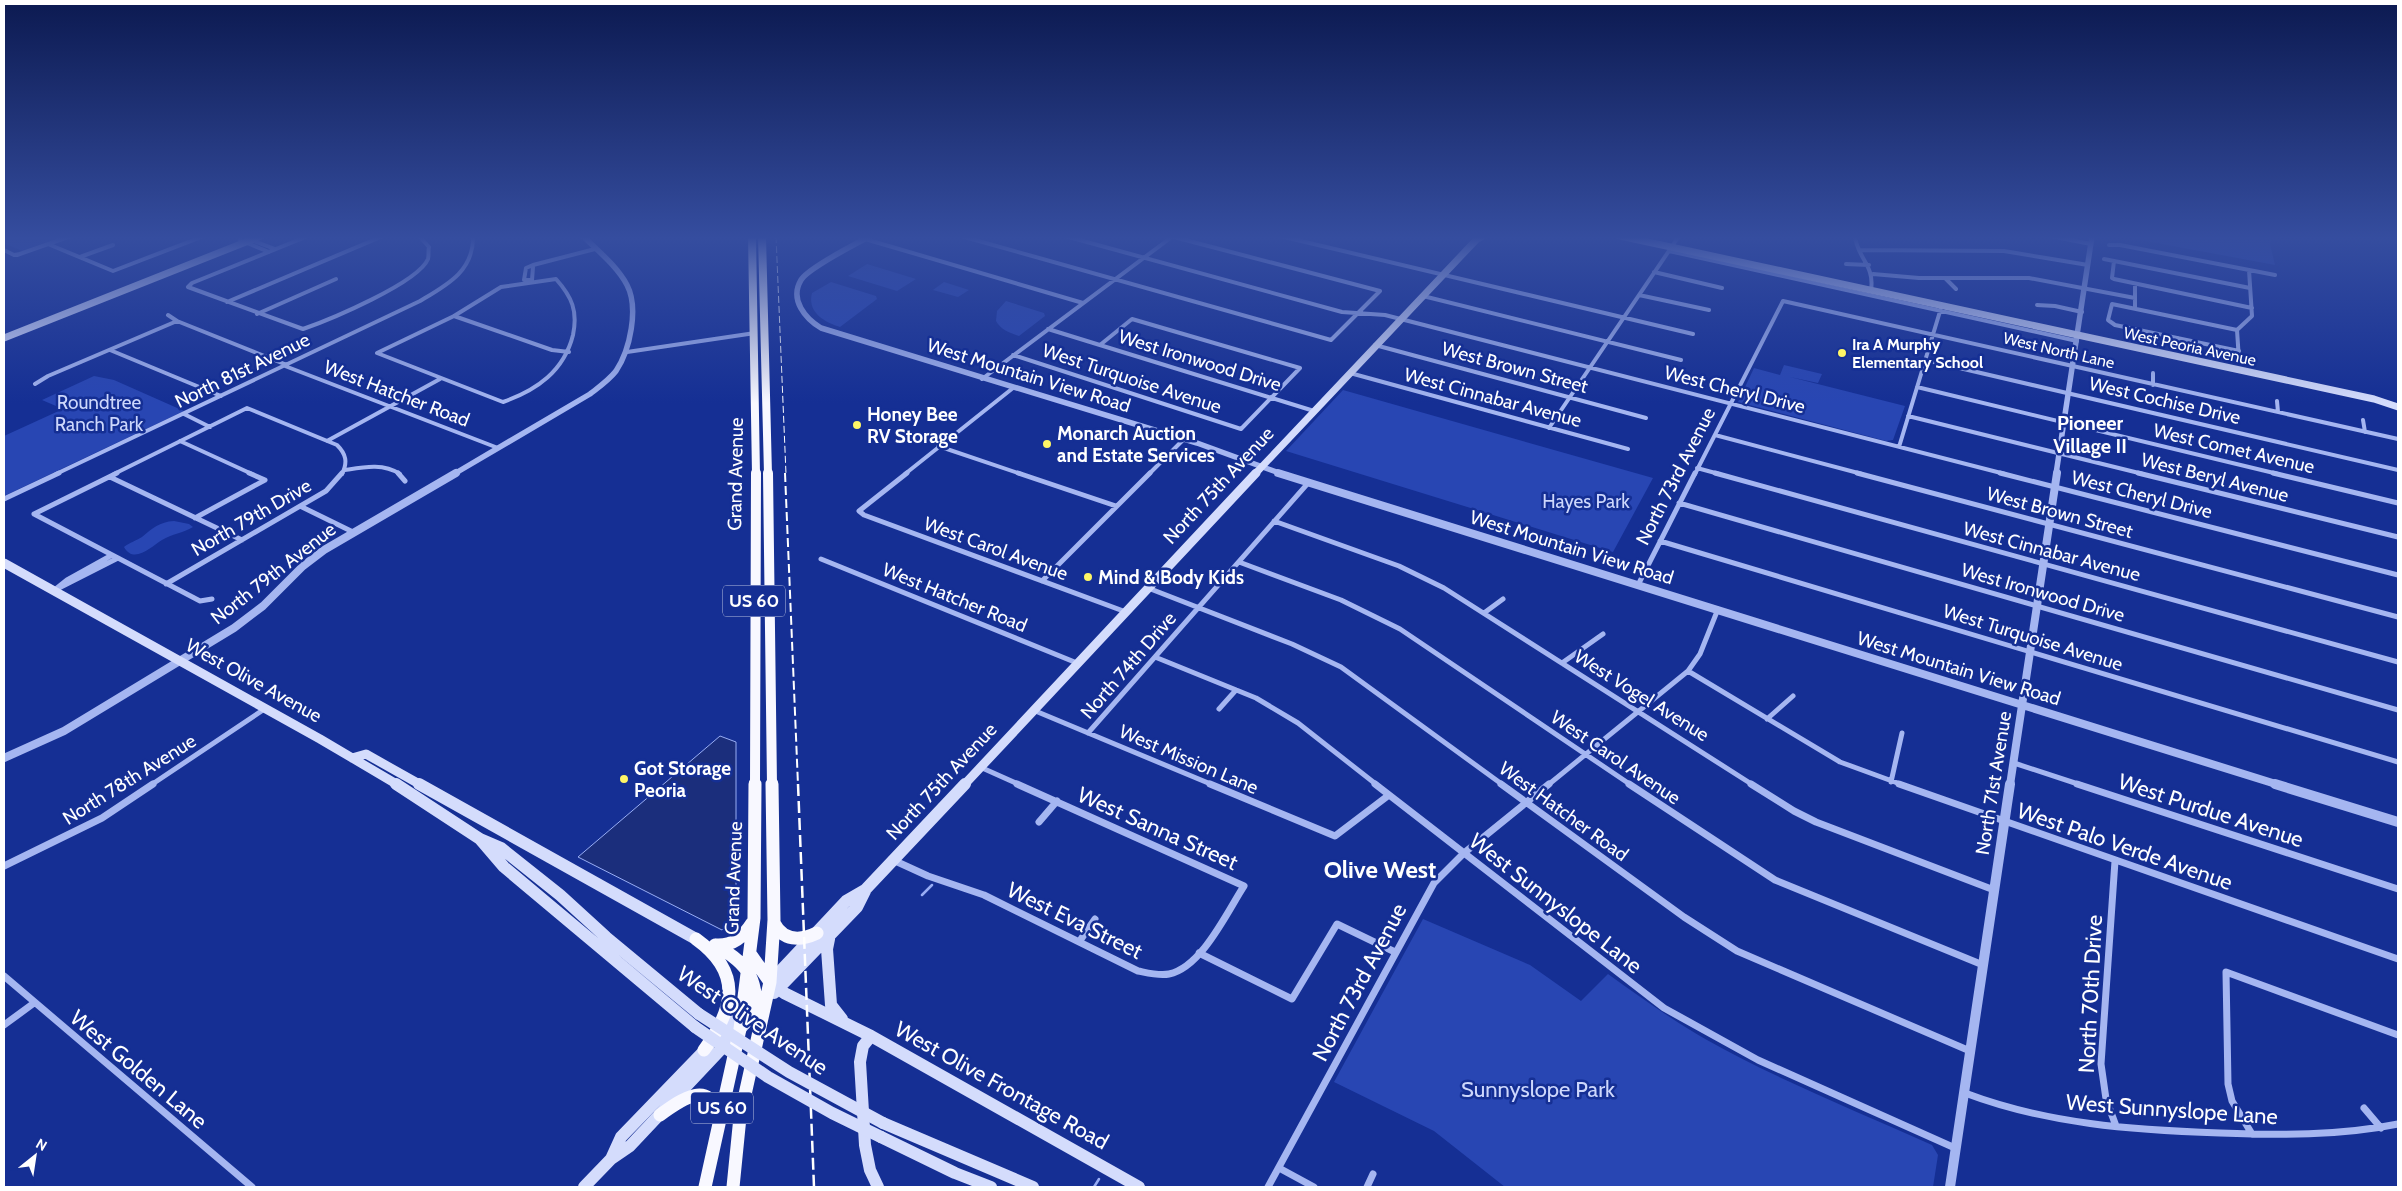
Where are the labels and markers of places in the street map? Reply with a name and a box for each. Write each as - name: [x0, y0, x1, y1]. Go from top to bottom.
- place label: Ira A Murphy Elementary School: [1852, 335, 1983, 372]
- marker: Ira A Murphy Elementary School: [1836, 347, 1848, 359]
- place label: Honey Bee RV Storage: [867, 403, 958, 448]
- marker: Honey Bee RV Storage: [851, 419, 863, 431]
- place label: Monarch Auction and Estate Services: [1057, 422, 1215, 467]
- marker: Monarch Auction and Estate Services: [1041, 438, 1053, 450]
- place label: Mind & Body Kids: [1098, 566, 1244, 589]
- marker: Mind & Body Kids: [1082, 571, 1094, 583]
- place label: Got Storage Peoria: [634, 757, 731, 802]
- marker: Got Storage Peoria: [618, 773, 630, 785]

